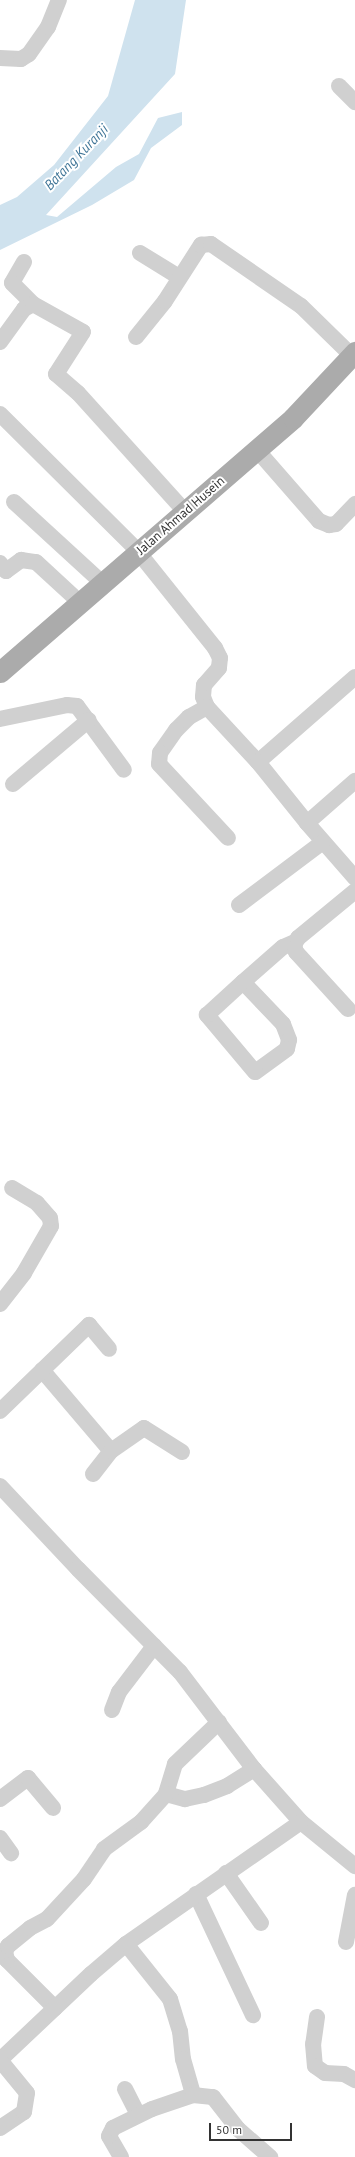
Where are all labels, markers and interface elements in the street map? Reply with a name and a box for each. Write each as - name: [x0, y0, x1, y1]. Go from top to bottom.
- water label: Batang Kuranji: [41, 121, 111, 193]
- street label: Jalan Ahmad Husein: [134, 473, 228, 559]
- scale bar: [211, 2115, 294, 2141]
- text: 50 m: [216, 2122, 242, 2137]

